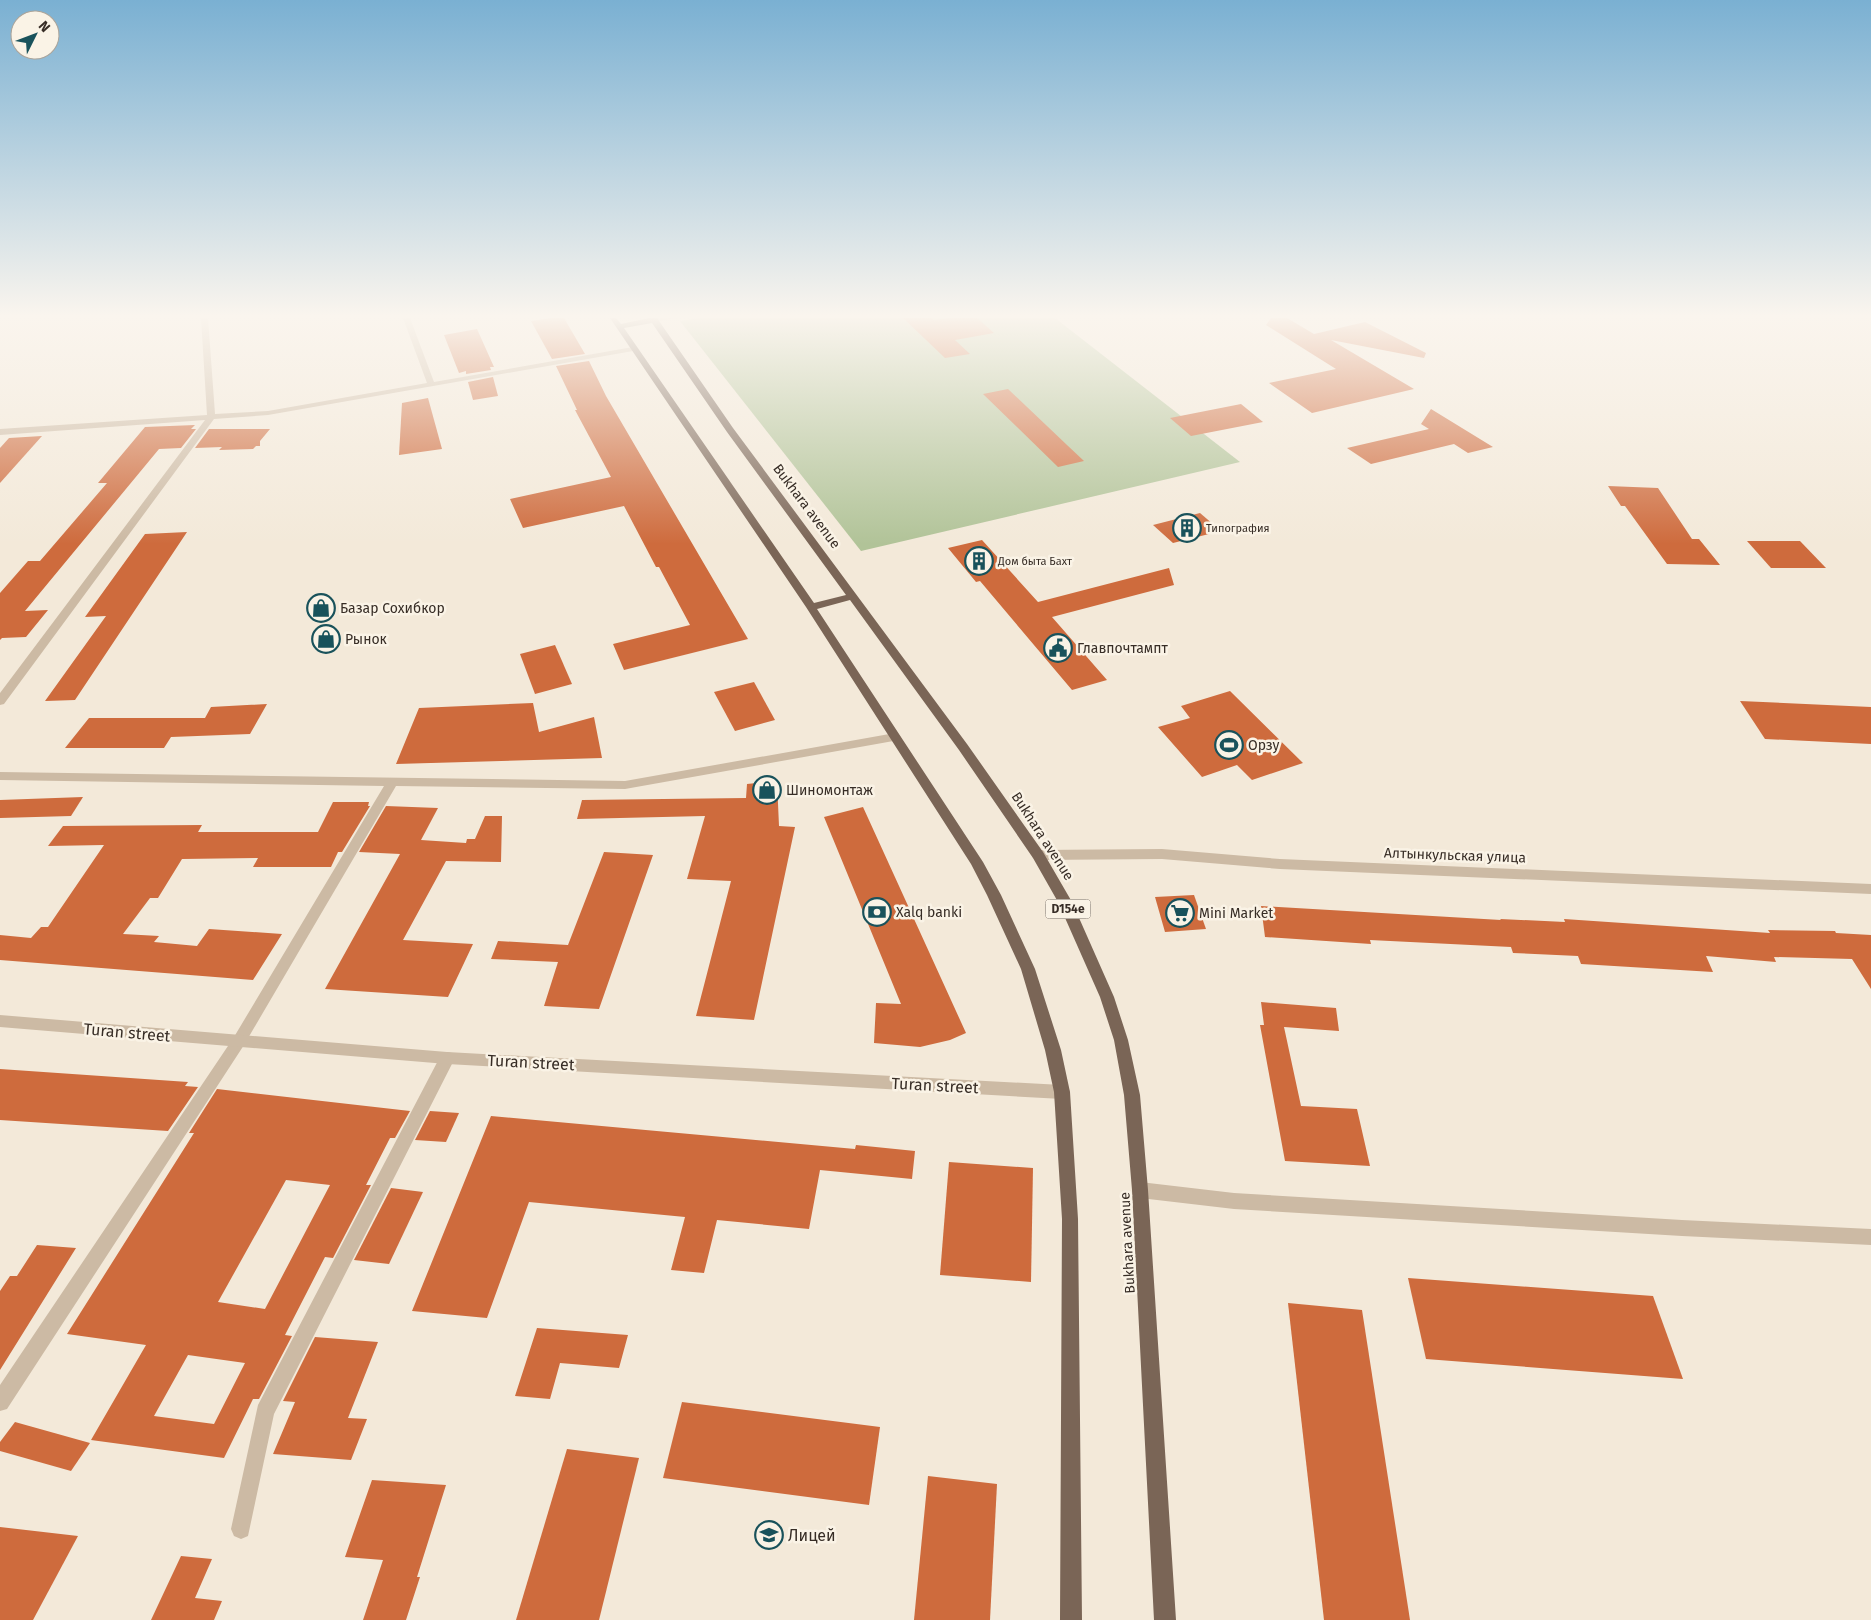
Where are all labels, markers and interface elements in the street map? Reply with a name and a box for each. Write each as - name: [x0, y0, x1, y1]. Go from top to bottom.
- north arrow: [10, 10, 60, 60]
- text: N: [35, 17, 54, 36]
- street label: Bukhara avenue: [769, 461, 844, 552]
- building icon: Типография: [1172, 513, 1202, 543]
- place label: Типография: [1206, 522, 1270, 535]
- building icon: Дом быта Бахт: [964, 546, 994, 576]
- place label: Дом быта Бахт: [997, 555, 1072, 568]
- shop icon: Базар Сохибкор: [306, 593, 336, 623]
- place label: Базар Сохибкор: [340, 600, 445, 617]
- shop icon: Рынок: [311, 624, 341, 654]
- place label: Рынок: [345, 631, 388, 648]
- public building icon: Главпочтампт: [1043, 633, 1073, 663]
- place label: Главпочтампт: [1077, 640, 1168, 657]
- sports icon: Орзу: [1214, 730, 1244, 760]
- place label: Орзу: [1248, 737, 1279, 754]
- shop icon: Шиномонтаж: [752, 775, 782, 805]
- place label: Шиномонтаж: [786, 782, 873, 799]
- street label: Bukhara avenue: [1008, 789, 1077, 884]
- street label: Алтынкульская улица: [1384, 845, 1526, 866]
- bank icon: Xalq banki: [862, 897, 892, 927]
- supermarket icon: Mini Market: [1165, 898, 1195, 928]
- road number: D154e: [1046, 900, 1090, 919]
- place label: Xalq banki: [896, 904, 962, 921]
- place label: Mini Market: [1199, 905, 1274, 922]
- street label: Turan street: [83, 1019, 171, 1046]
- street label: Turan street: [487, 1051, 575, 1074]
- street label: Turan street: [891, 1074, 979, 1097]
- street label: Bukhara avenue: [1116, 1192, 1139, 1294]
- school or university icon: Лицей: [754, 1520, 784, 1550]
- place label: Лицей: [788, 1526, 836, 1545]

